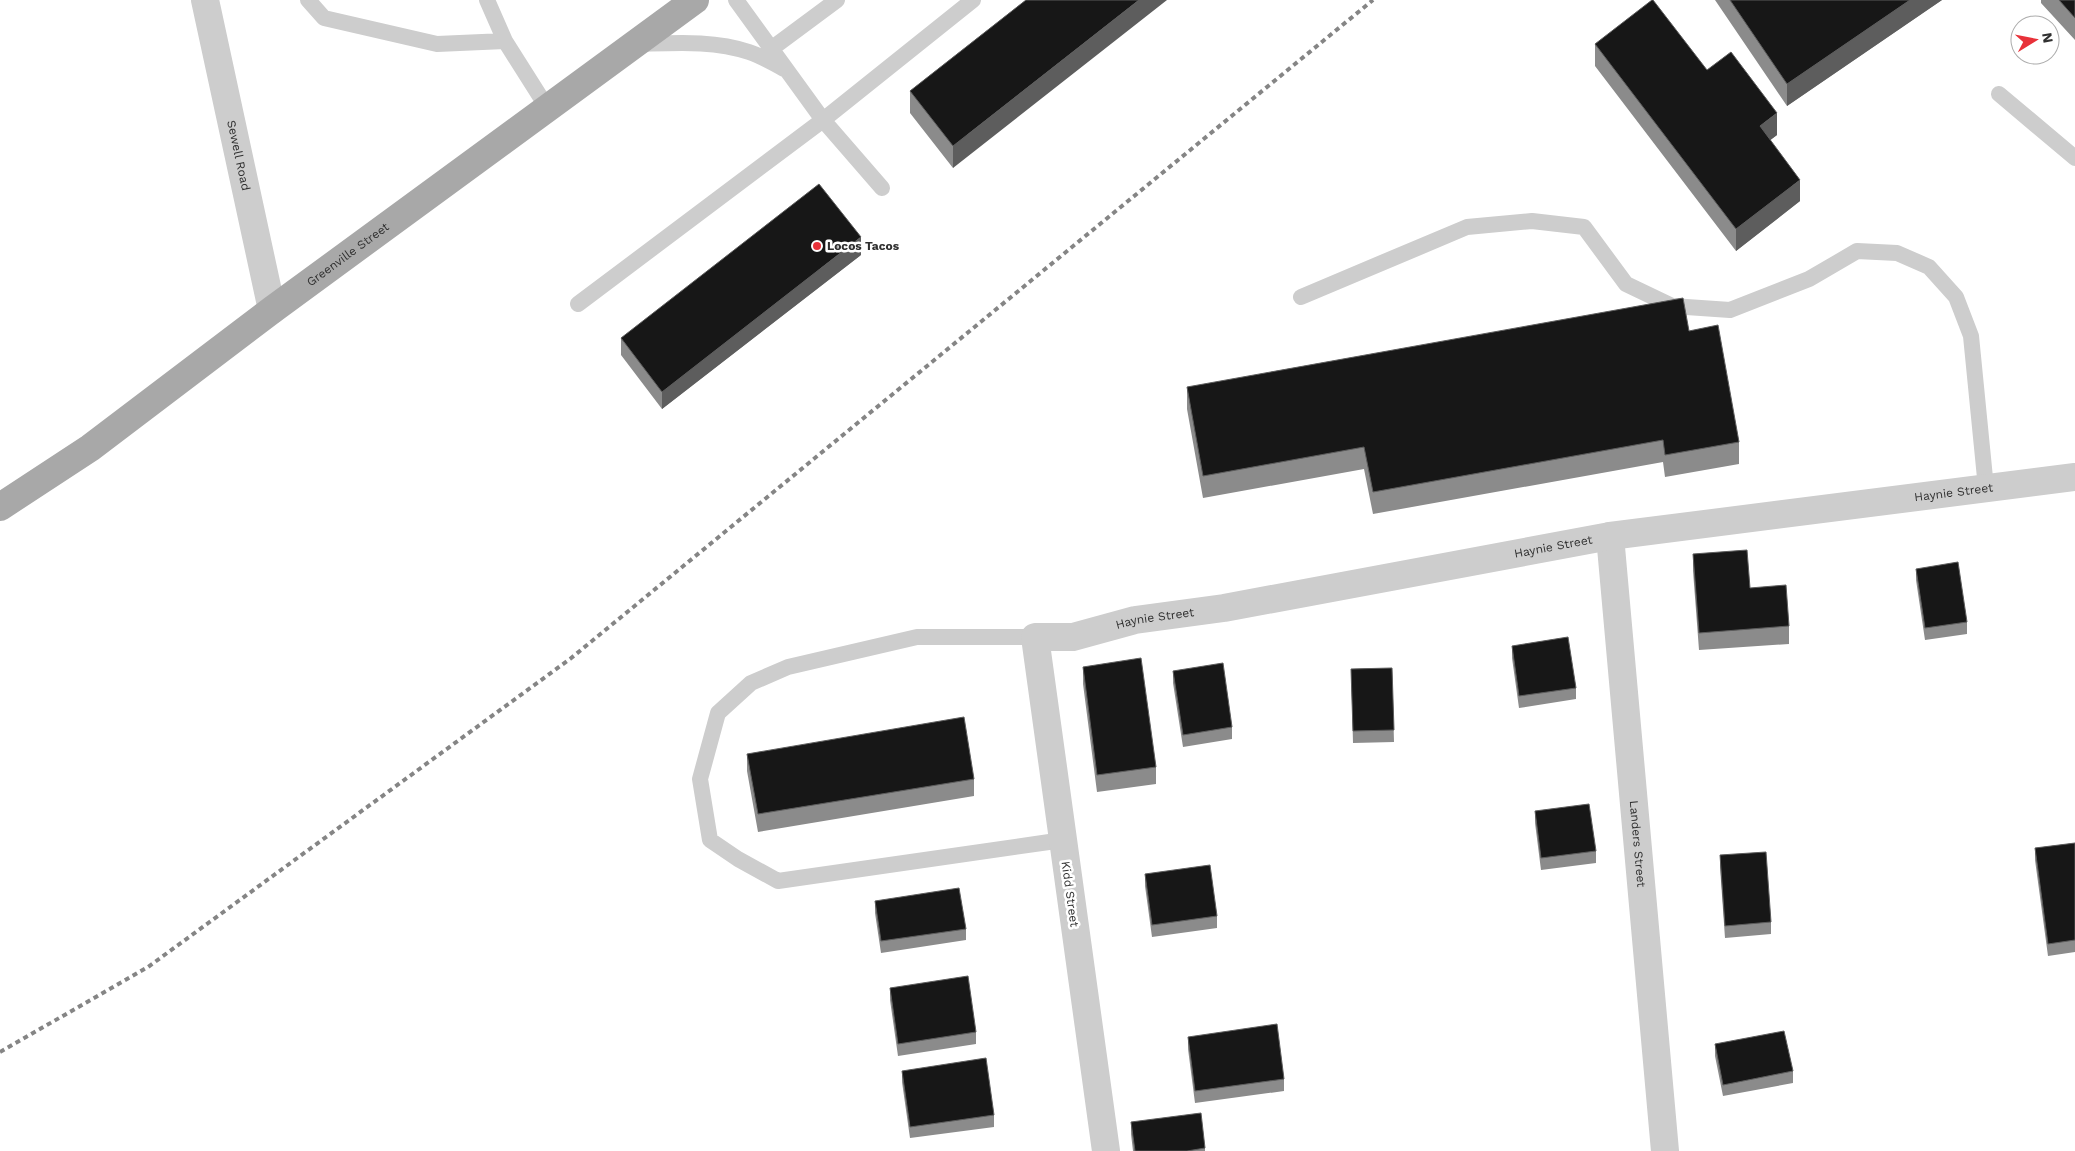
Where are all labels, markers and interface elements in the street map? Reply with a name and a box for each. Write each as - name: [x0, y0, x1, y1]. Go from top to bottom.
- north arrow: [2010, 15, 2060, 65]
- text: N: [2039, 31, 2057, 44]
- street label: Sewell Road: [224, 119, 253, 192]
- street label: Greenville Street: [304, 220, 392, 289]
- place label: Locos Tacos: [827, 239, 900, 253]
- marker: Locos Tacos: [811, 240, 823, 252]
- street label: Haynie Street: [1913, 480, 1994, 504]
- street label: Haynie Street: [1513, 532, 1594, 561]
- street label: Haynie Street: [1114, 605, 1195, 632]
- street label: Landers Street: [1627, 800, 1648, 888]
- street label: Kidd Street: [1058, 860, 1082, 928]

